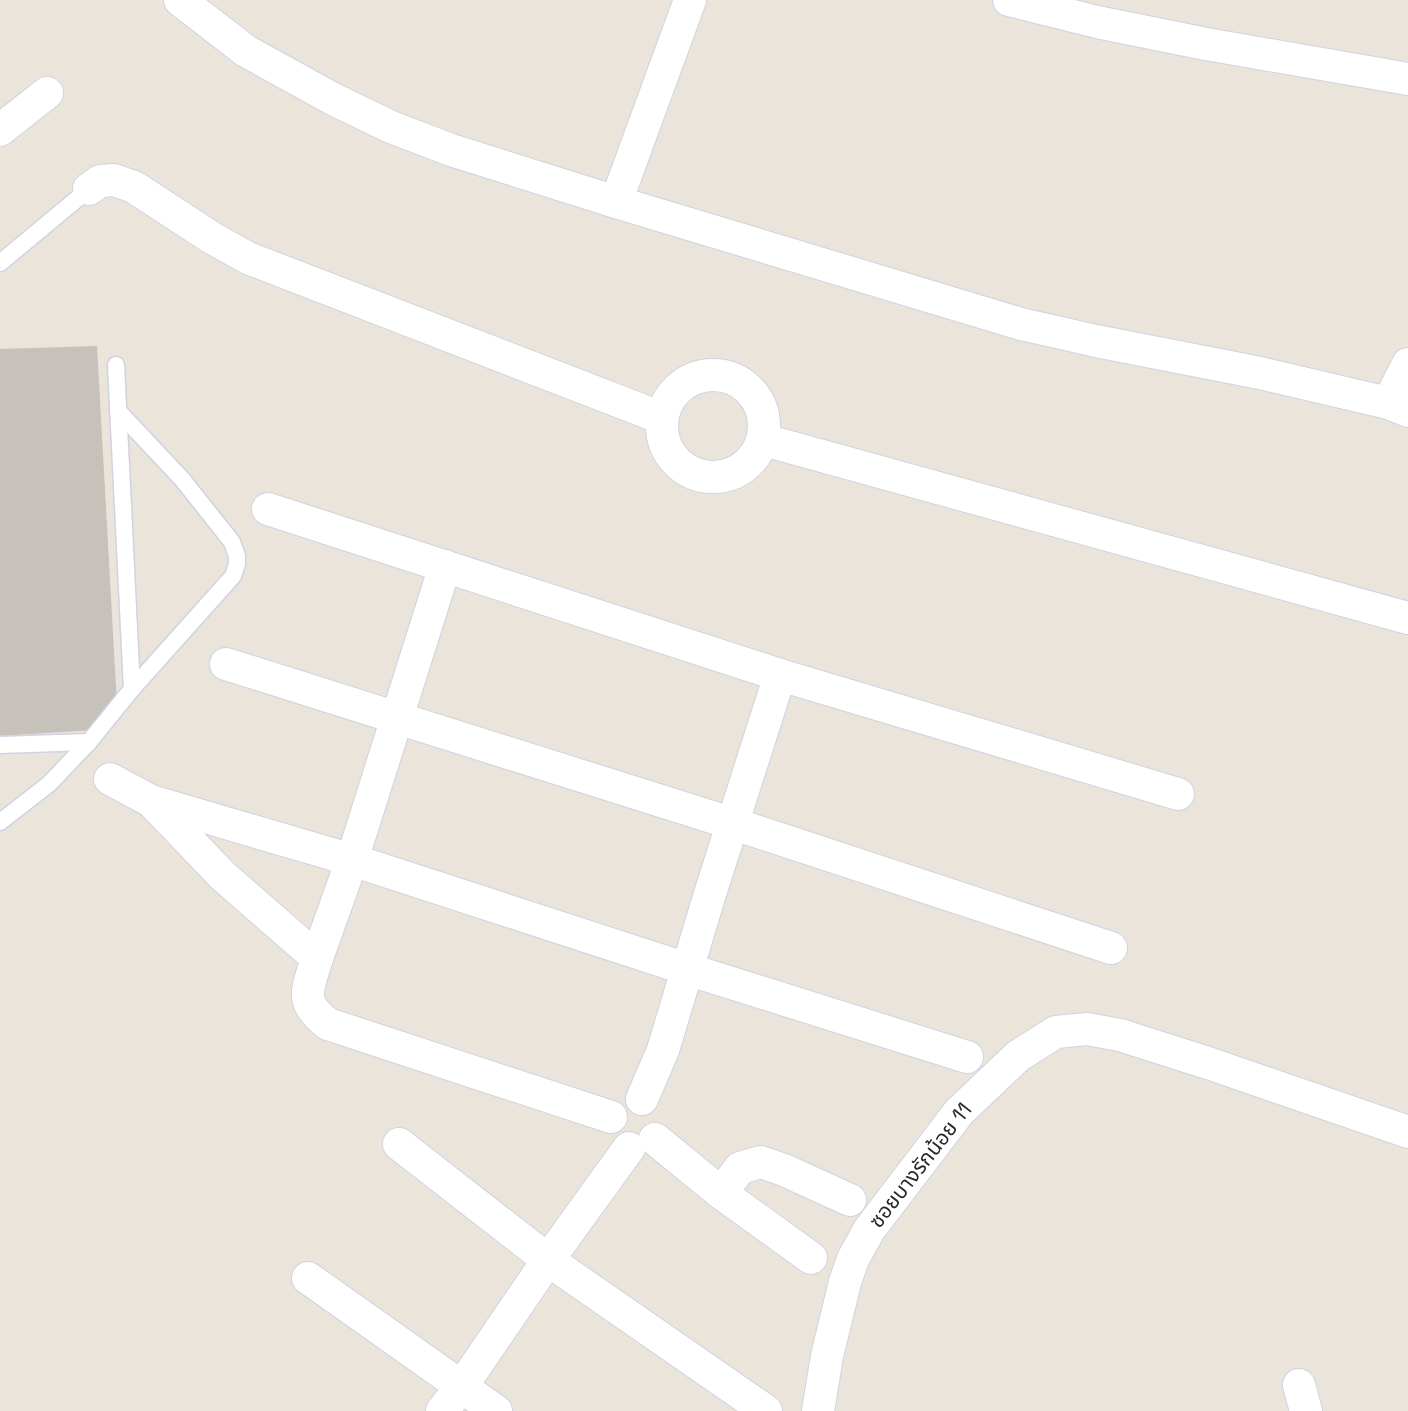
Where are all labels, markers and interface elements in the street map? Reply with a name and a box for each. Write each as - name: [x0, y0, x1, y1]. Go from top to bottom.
- street label: ซอยบางรักน้อย 11: [863, 1097, 977, 1233]

